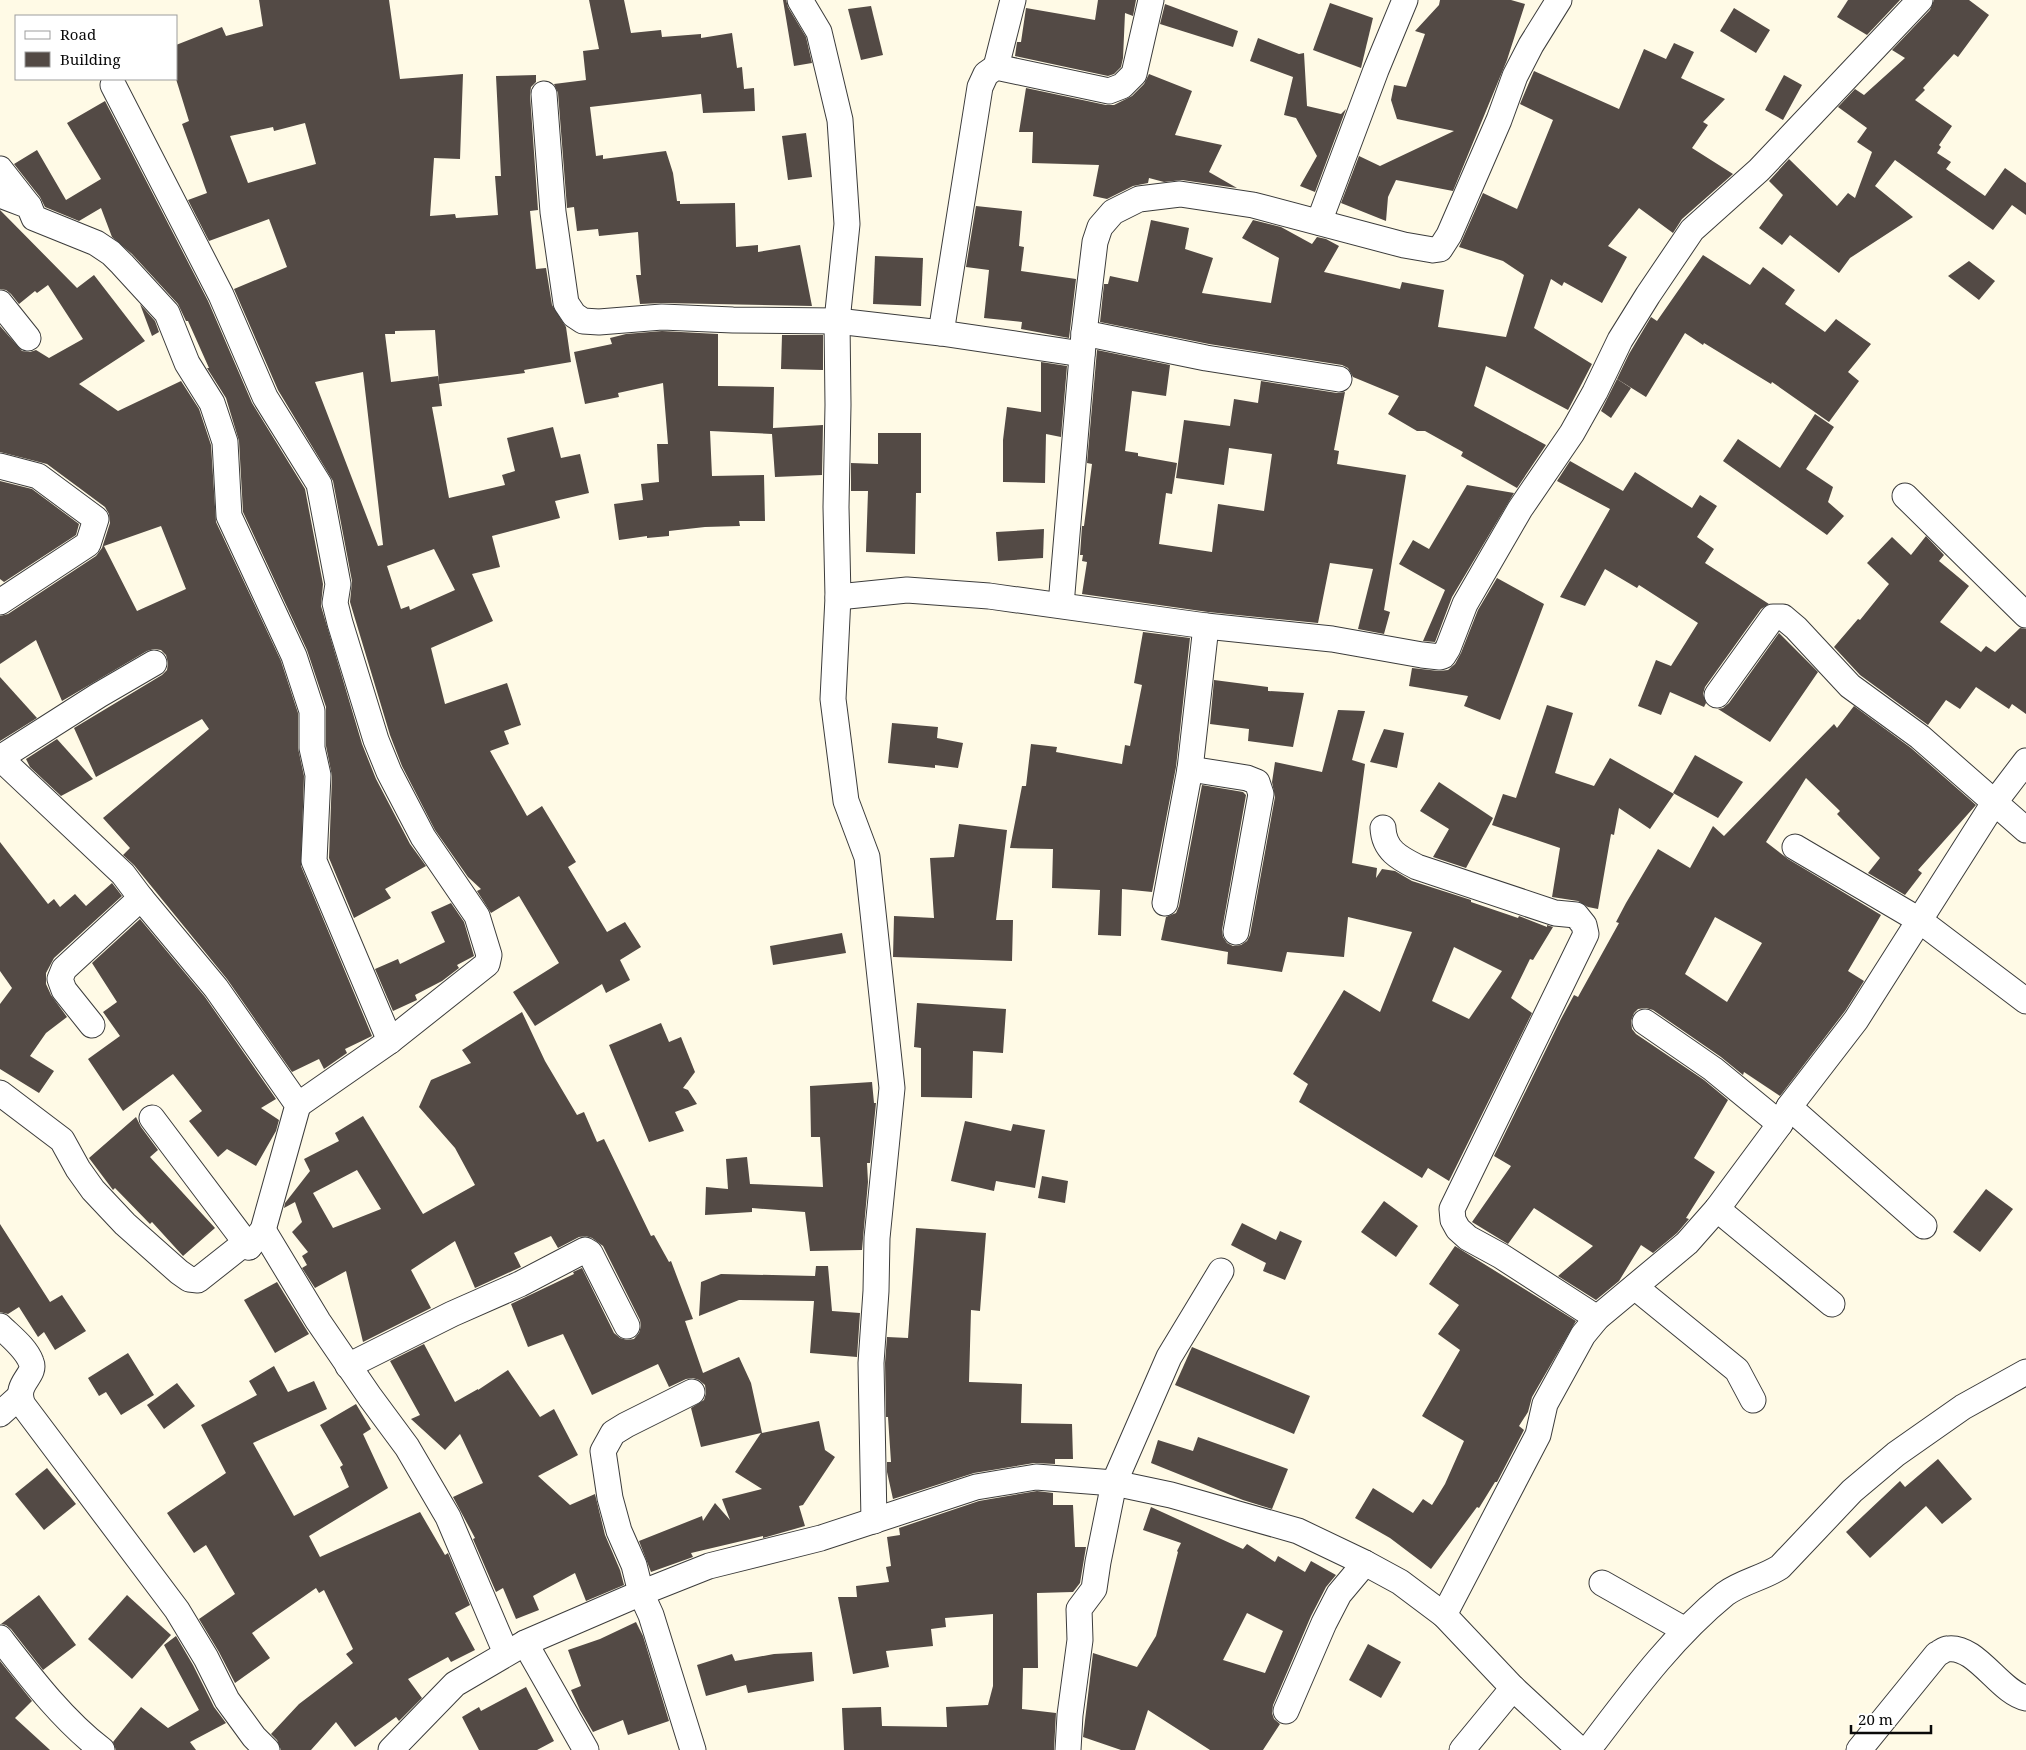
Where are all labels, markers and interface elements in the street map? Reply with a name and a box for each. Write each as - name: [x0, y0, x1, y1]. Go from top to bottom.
- legend: [15, 15, 178, 80]
- text: Road: [60, 24, 96, 44]
- text: Building: [60, 49, 121, 69]
- scale bar: [1851, 1702, 1931, 1734]
- text: 20 m: [1858, 1709, 1893, 1729]

